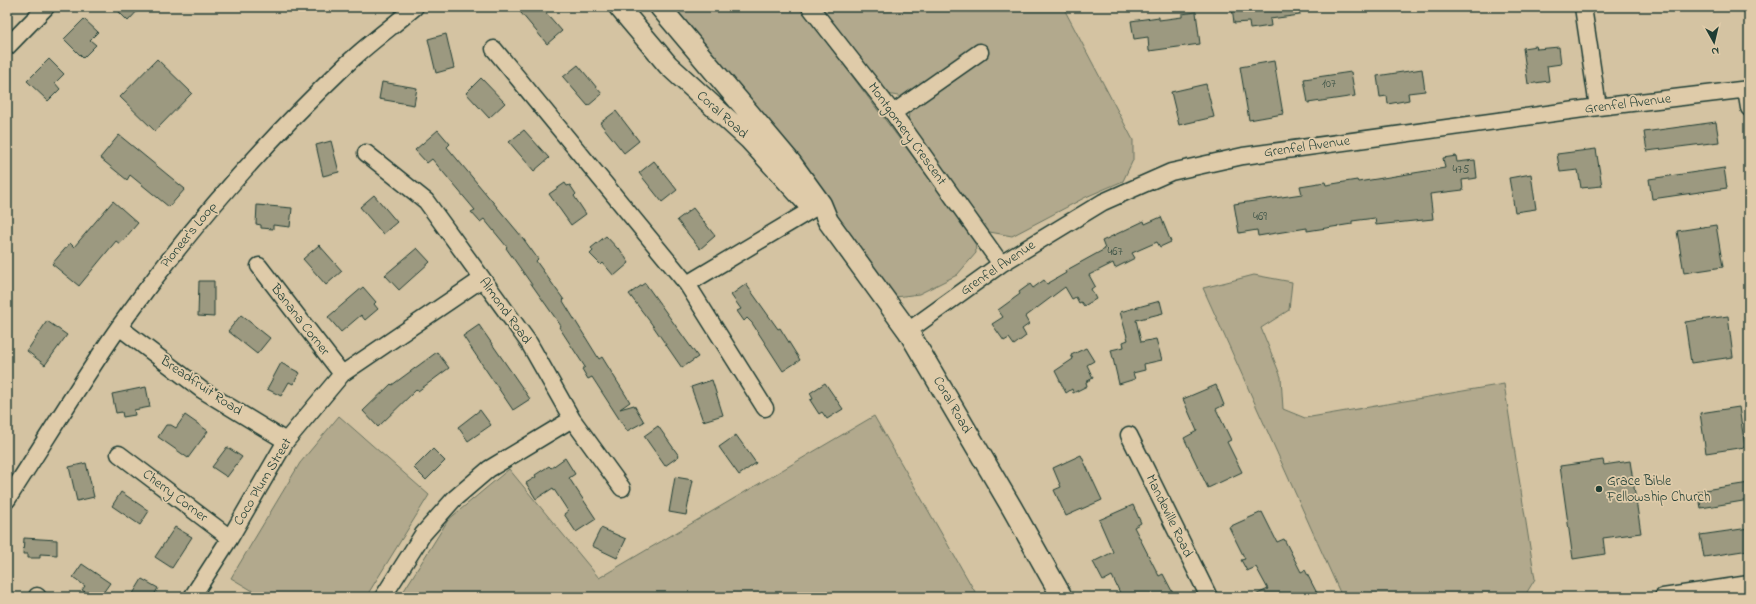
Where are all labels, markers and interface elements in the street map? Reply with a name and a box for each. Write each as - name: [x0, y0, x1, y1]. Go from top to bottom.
- north arrow: [1694, 22, 1734, 62]
- text: N: [1710, 42, 1720, 59]
- house number: 107: [1322, 75, 1336, 93]
- street label: Montgomery Crescent: [861, 78, 952, 191]
- street label: Coral Road: [692, 86, 753, 144]
- street label: Grenfel Avenue: [1584, 88, 1673, 120]
- street label: Grenfel Avenue: [1263, 130, 1352, 163]
- house number: 475: [1453, 161, 1470, 179]
- street label: Pioneer's Loop: [156, 197, 223, 273]
- house number: 469: [1253, 208, 1267, 226]
- street label: Grenfel Avenue: [956, 235, 1040, 301]
- house number: 467: [1107, 243, 1123, 261]
- street label: Almond Road: [474, 273, 536, 349]
- street label: Banana Corner: [265, 279, 335, 361]
- street label: Breadfruit Road: [155, 350, 246, 421]
- street label: Coral Road: [927, 372, 977, 438]
- street label: Coco Plum Street: [228, 434, 298, 530]
- street label: Cherry Corner: [137, 464, 213, 529]
- street label: Mandeville Road: [1140, 471, 1198, 561]
- place label: Grace Bible Fellowship Church: [1606, 471, 1710, 508]
- marker: Grace Bible Fellowship Church: [1594, 484, 1604, 494]

